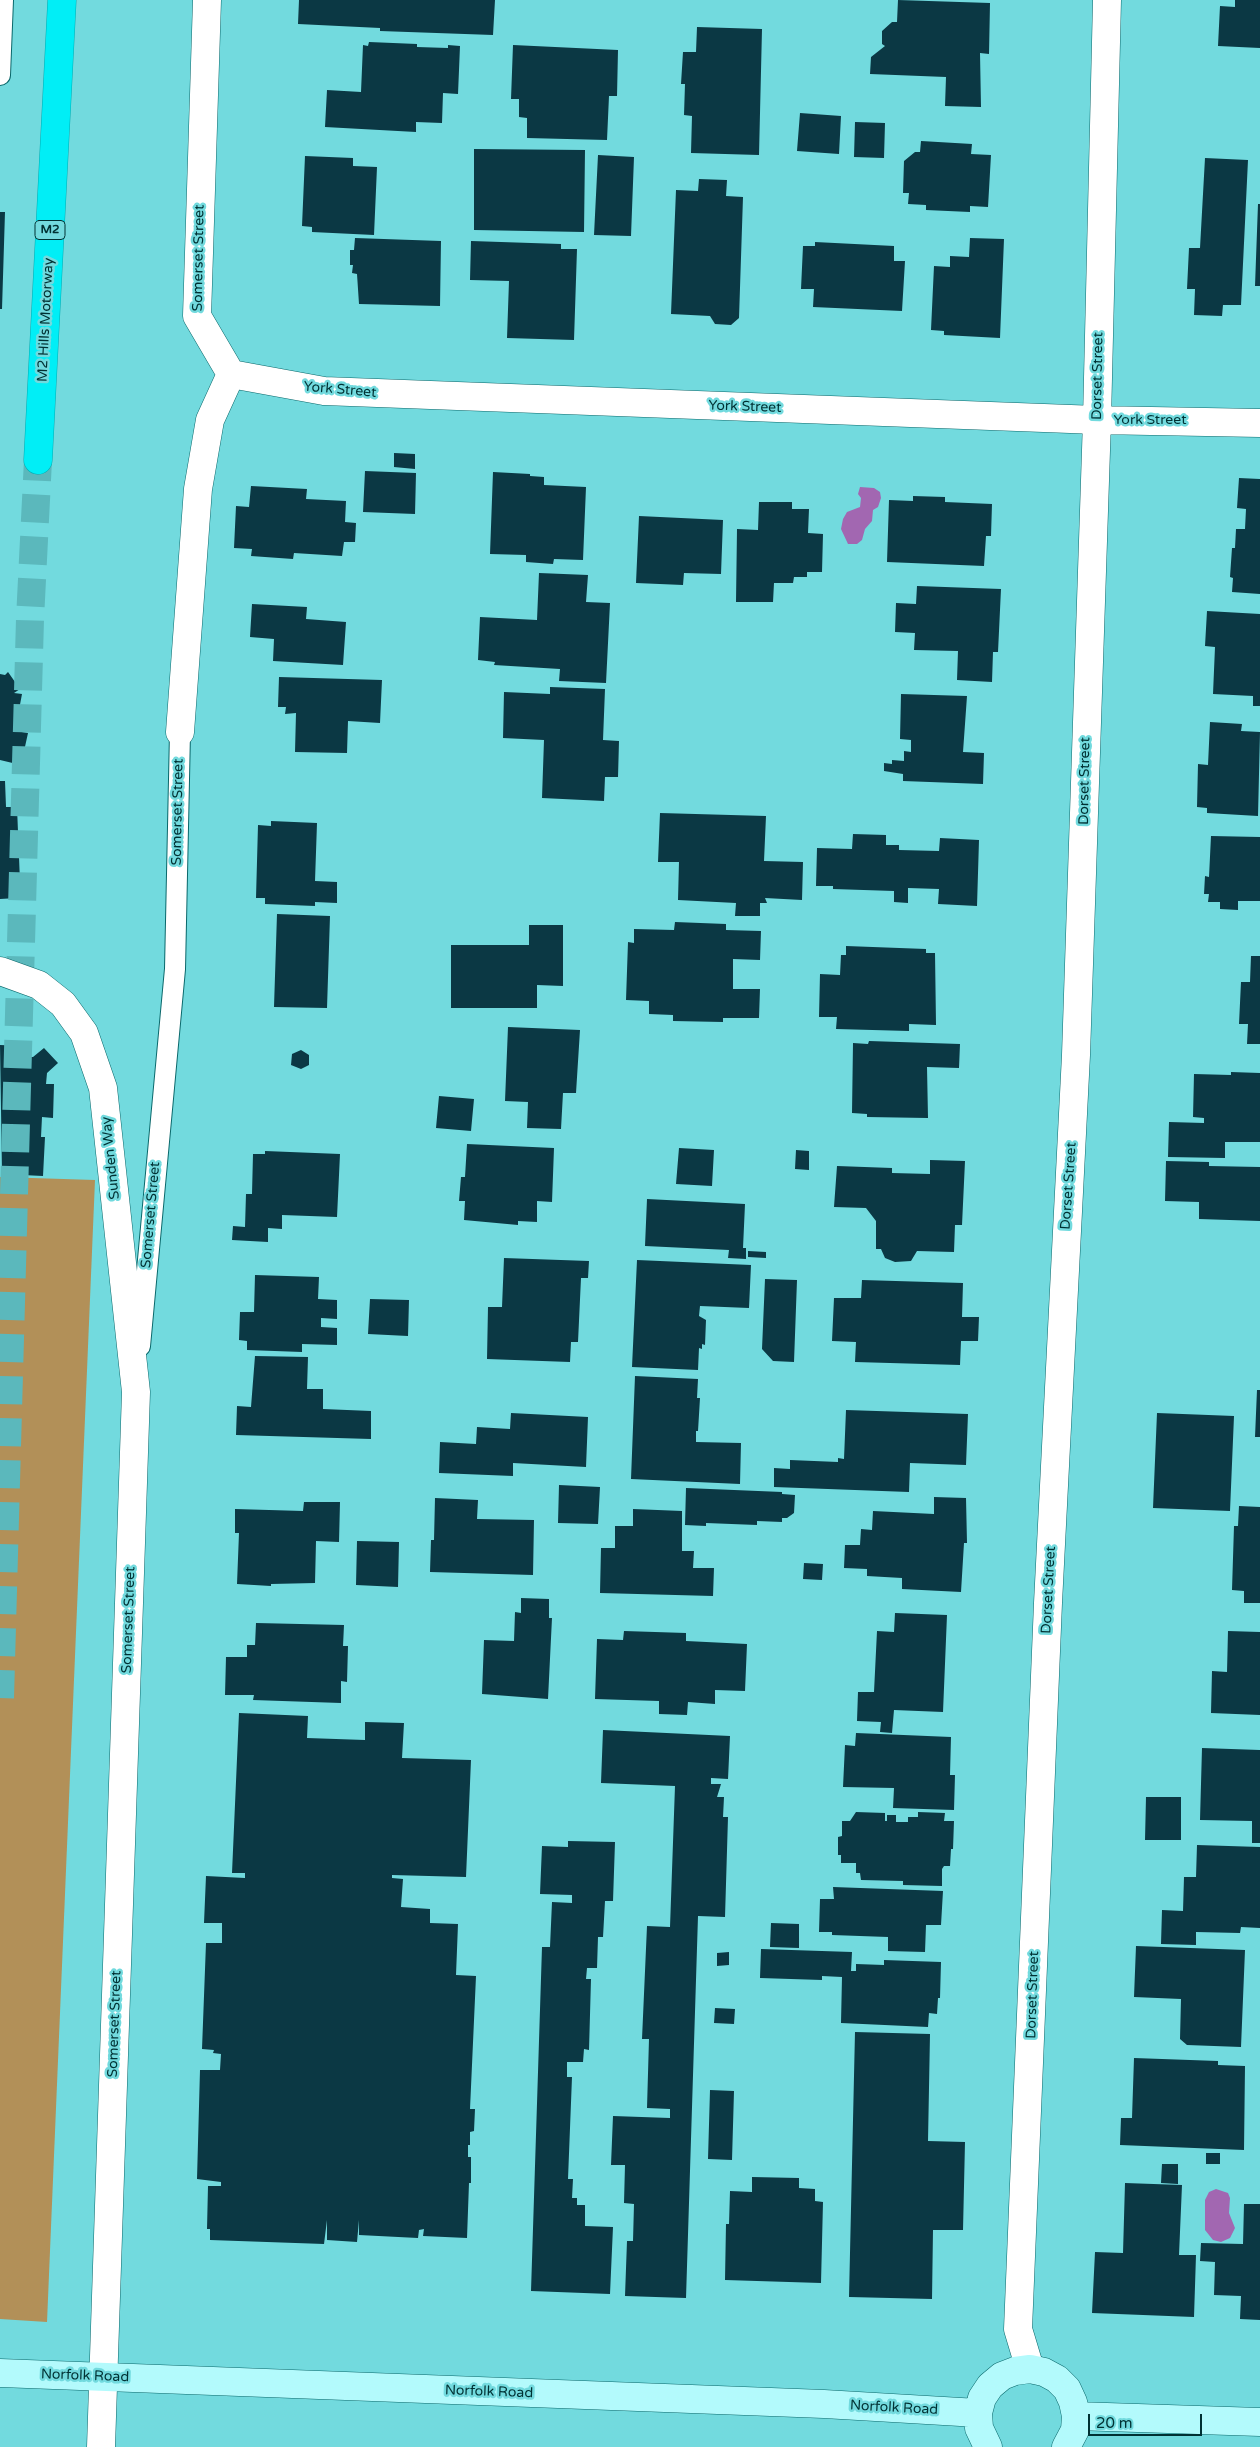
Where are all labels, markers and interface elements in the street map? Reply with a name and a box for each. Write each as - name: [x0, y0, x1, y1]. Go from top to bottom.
- street label: Somerset Street: [190, 204, 208, 312]
- road number: M2: [35, 220, 65, 240]
- street label: M2 Hills Motorway: [34, 257, 58, 383]
- street label: Dorset Street: [1089, 332, 1107, 420]
- street label: York Street: [303, 378, 377, 402]
- street label: York Street: [708, 397, 782, 417]
- street label: York Street: [1113, 412, 1187, 428]
- street label: Dorset Street: [1076, 737, 1094, 825]
- street label: Somerset Street: [169, 758, 187, 866]
- street label: Sunden Way: [98, 1116, 124, 1200]
- street label: Dorset Street: [1058, 1142, 1080, 1230]
- street label: Somerset Street: [138, 1161, 164, 1269]
- street label: Dorset Street: [1038, 1546, 1060, 1634]
- street label: Somerset Street: [119, 1566, 139, 1674]
- street label: Dorset Street: [1023, 1951, 1043, 2039]
- street label: Somerset Street: [105, 1970, 125, 2078]
- street label: Norfolk Road: [41, 2366, 129, 2386]
- street label: Norfolk Road: [445, 2382, 533, 2402]
- street label: Norfolk Road: [849, 2397, 939, 2419]
- scale bar: [1090, 2404, 1204, 2436]
- text: 20 m: [1096, 2414, 1133, 2432]

